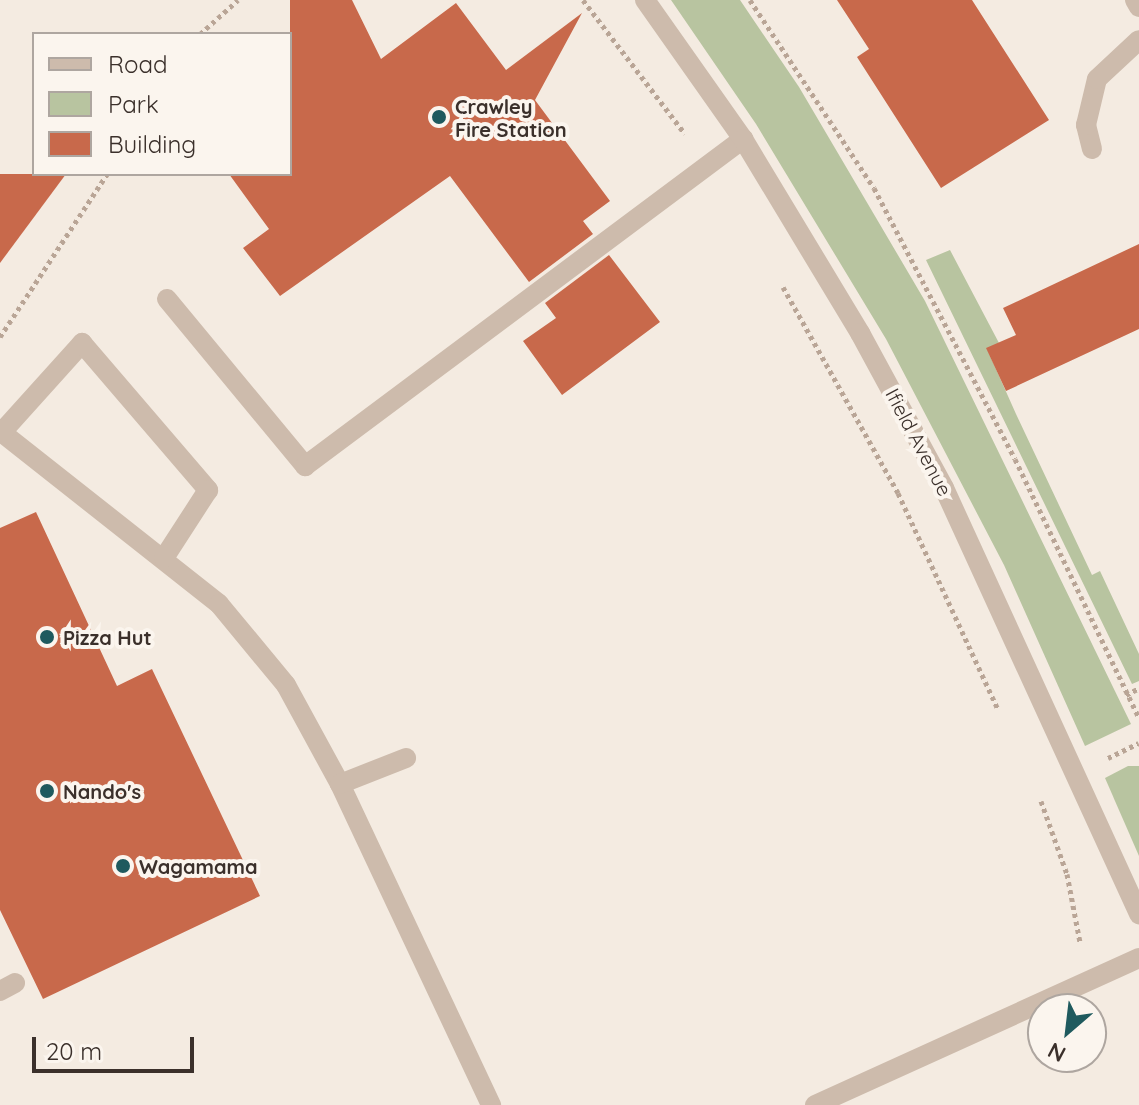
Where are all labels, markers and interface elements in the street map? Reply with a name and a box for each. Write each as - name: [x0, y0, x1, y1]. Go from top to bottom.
- legend: [32, 32, 292, 176]
- text: Road: [108, 49, 168, 79]
- text: Park: [108, 89, 159, 119]
- place label: Crawley Fire Station: [455, 94, 567, 141]
- marker: Crawley Fire Station: [430, 108, 448, 126]
- text: Building: [108, 129, 196, 159]
- street label: Ifield Avenue: [881, 384, 957, 500]
- place label: Pizza Hut: [63, 625, 152, 649]
- marker: Pizza Hut: [38, 628, 56, 646]
- place label: Nando's: [63, 779, 141, 803]
- marker: Nando's: [38, 782, 56, 800]
- place label: Wagamama: [139, 854, 257, 878]
- marker: Wagamama: [114, 857, 132, 875]
- north arrow: [1027, 993, 1107, 1073]
- scale bar: [36, 1021, 198, 1071]
- text: 20 m: [46, 1036, 102, 1066]
- text: N: [1043, 1036, 1070, 1069]

